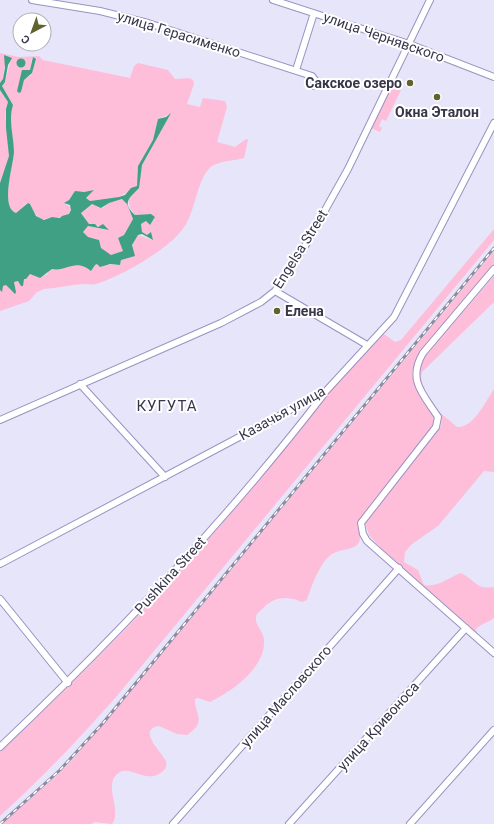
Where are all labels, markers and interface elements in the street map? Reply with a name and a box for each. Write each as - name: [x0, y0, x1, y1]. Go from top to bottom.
- street label: улица Герасименко: [115, 8, 243, 60]
- street label: улица Чернявского: [321, 9, 447, 65]
- north arrow: [12, 12, 52, 52]
- text: С: [19, 32, 33, 46]
- place label: Сакское озеро: [305, 75, 402, 91]
- marker: Сакское озеро: [405, 78, 415, 88]
- marker: Окна Эталон: [432, 92, 442, 102]
- place label: Окна Эталон: [395, 104, 479, 120]
- street label: Engelsa Street: [269, 206, 331, 291]
- place label: Елена: [285, 303, 324, 319]
- marker: Елена: [272, 306, 282, 316]
- street label: Казачья улица: [236, 383, 328, 443]
- district label: КУГУТА: [136, 397, 198, 415]
- street label: Pushkina Street: [131, 533, 209, 617]
- street label: улица Масловского: [237, 642, 335, 750]
- street label: улица Кривоноса: [334, 678, 422, 774]

